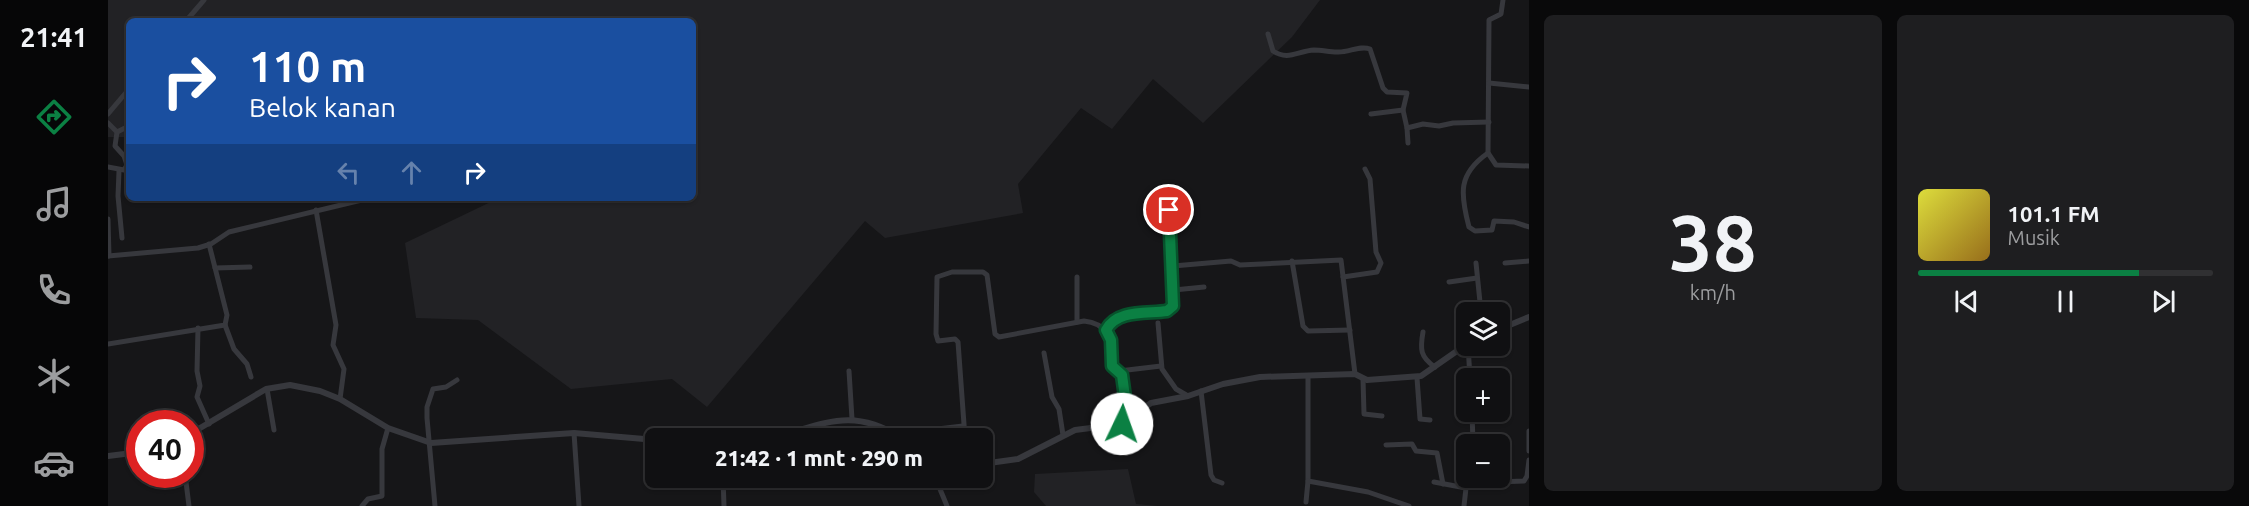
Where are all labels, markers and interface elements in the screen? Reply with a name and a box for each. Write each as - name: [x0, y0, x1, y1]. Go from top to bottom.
- text: 21:41: [20, 22, 88, 52]
- icon: right: [150, 42, 228, 120]
- text: 110 m: [249, 43, 366, 90]
- text: Belok kanan: [249, 92, 396, 122]
- icon: directions: [33, 96, 75, 138]
- icon: left: [332, 156, 365, 189]
- icon: ahead: [395, 156, 428, 189]
- icon: right: [458, 156, 491, 189]
- icon: music: [33, 183, 75, 225]
- pin: [1143, 184, 1194, 235]
- icon: arrive: [1152, 193, 1185, 226]
- text: 38: [1669, 198, 1757, 286]
- text: 101.1 FM: [2008, 201, 2100, 226]
- text: Musik: [2008, 226, 2060, 249]
- icon: phone: [33, 269, 75, 311]
- text: km/h: [1690, 281, 1736, 304]
- icon: previous: [1950, 285, 1983, 318]
- icon: pause: [2049, 285, 2082, 318]
- icon: next: [2147, 285, 2180, 318]
- map controls: [1456, 302, 1510, 488]
- button: layers: [1456, 302, 1510, 356]
- icon: climate: [33, 355, 75, 397]
- button: +: [1456, 368, 1510, 422]
- position arrow: [1090, 392, 1154, 456]
- speed limit sign: 40: [126, 410, 204, 488]
- button: −: [1456, 434, 1510, 488]
- icon: car: [33, 442, 75, 484]
- text: 21:42 · 1 mnt · 290 m: [715, 445, 923, 470]

